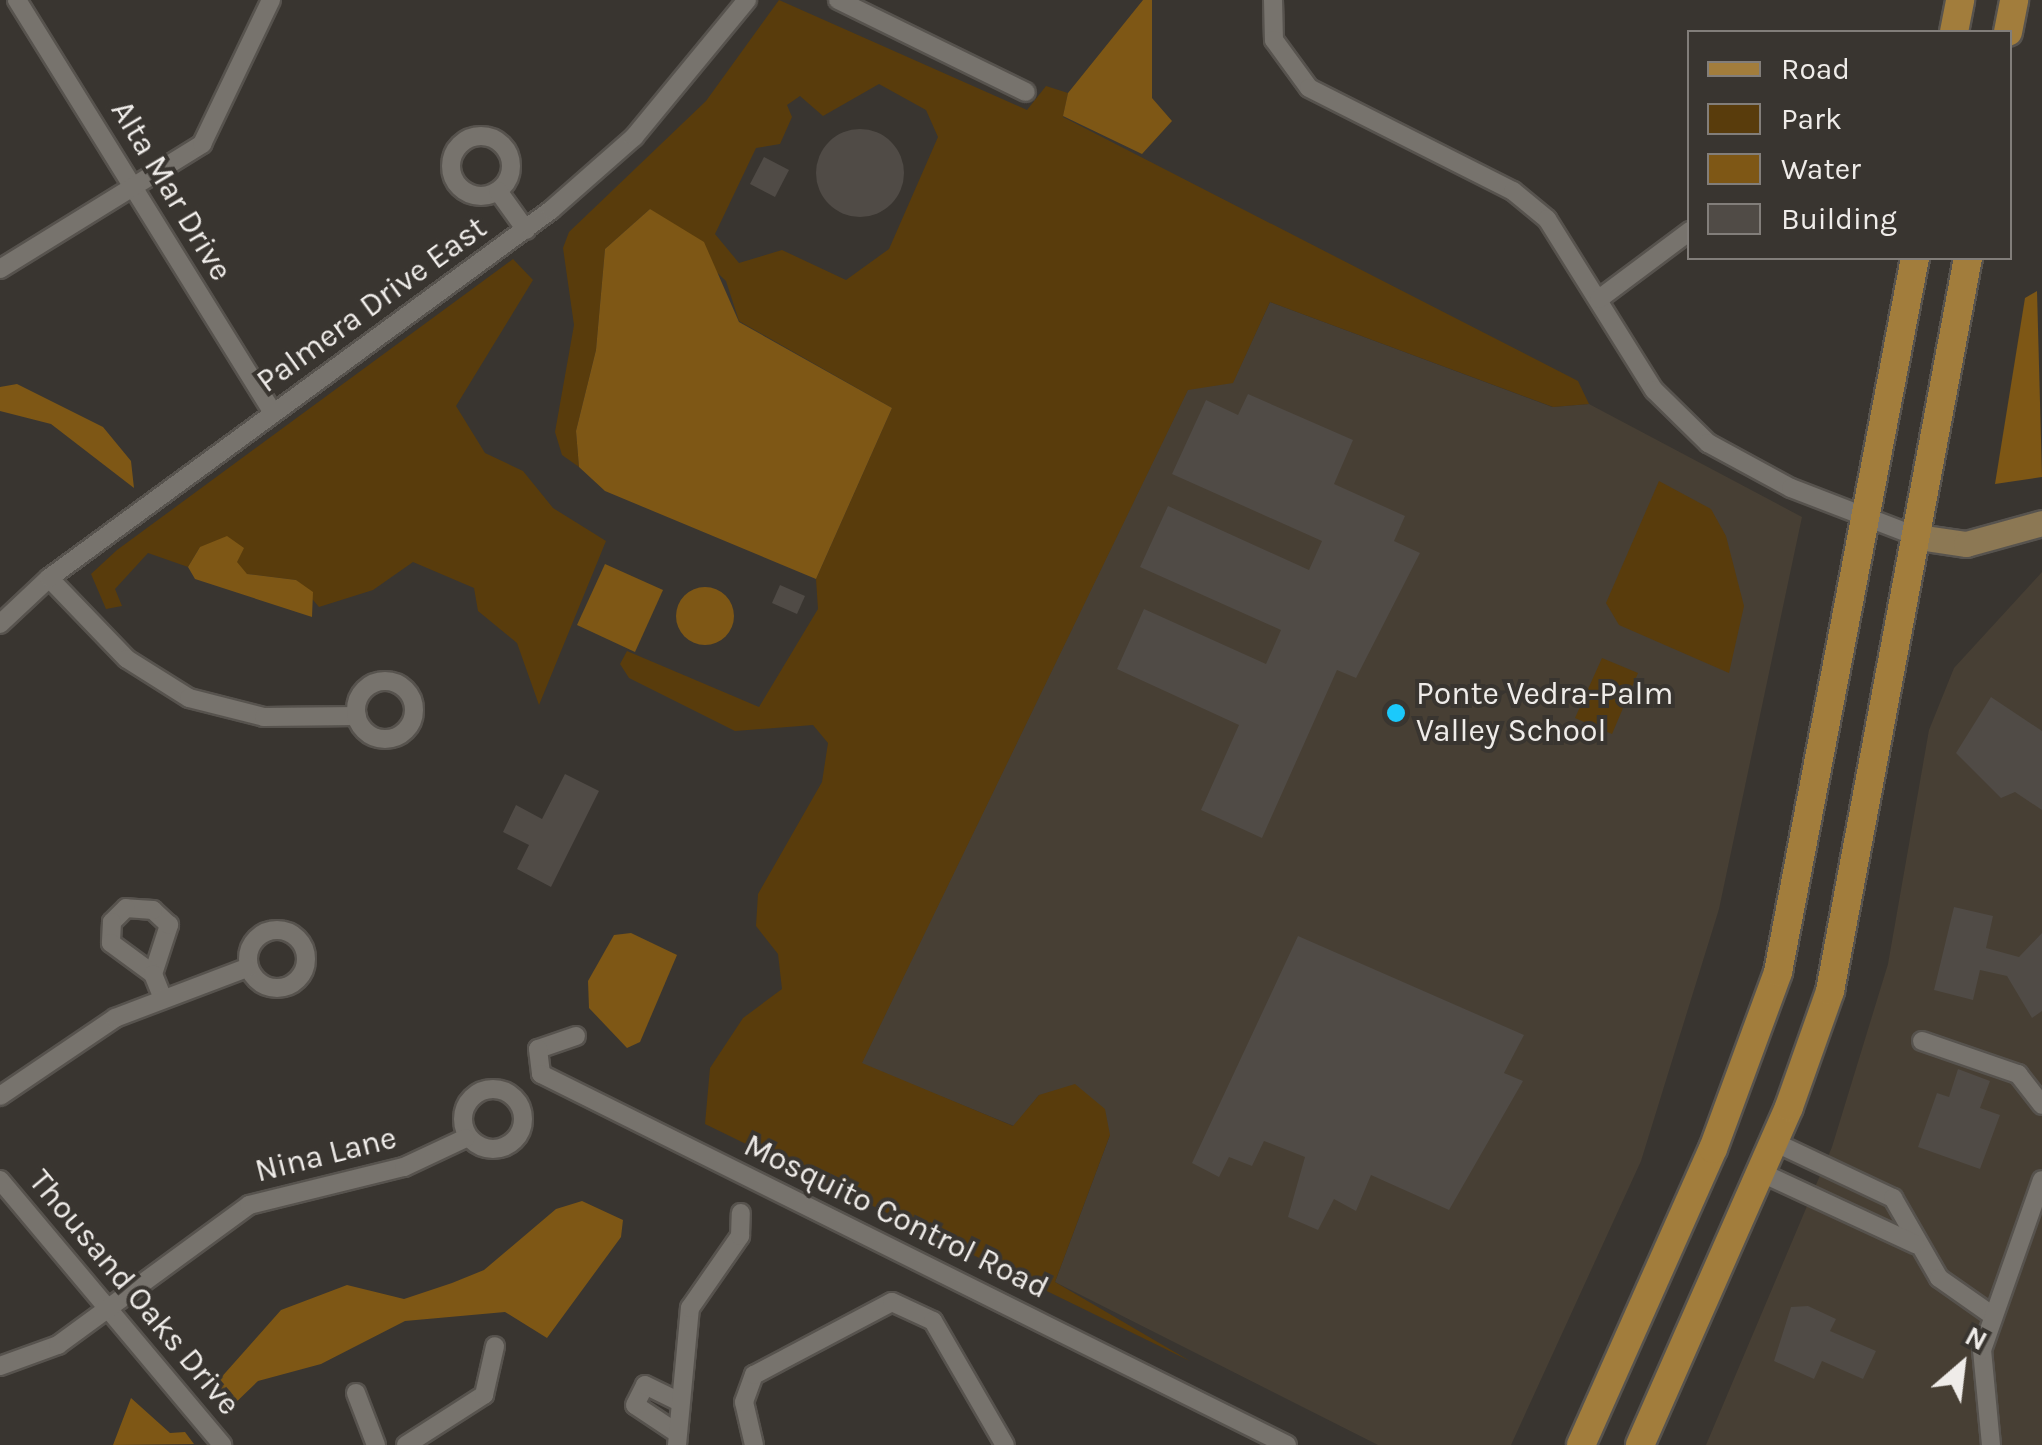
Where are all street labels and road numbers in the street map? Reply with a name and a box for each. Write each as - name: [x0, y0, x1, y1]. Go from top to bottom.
- street label: Alta Mar Drive: [102, 94, 240, 288]
- street label: Palmera Drive East: [250, 209, 494, 401]
- street label: Nina Lane: [251, 1119, 401, 1191]
- street label: Mosquito Control Road: [738, 1127, 1054, 1307]
- street label: Thousand Oaks Drive: [20, 1163, 248, 1423]

